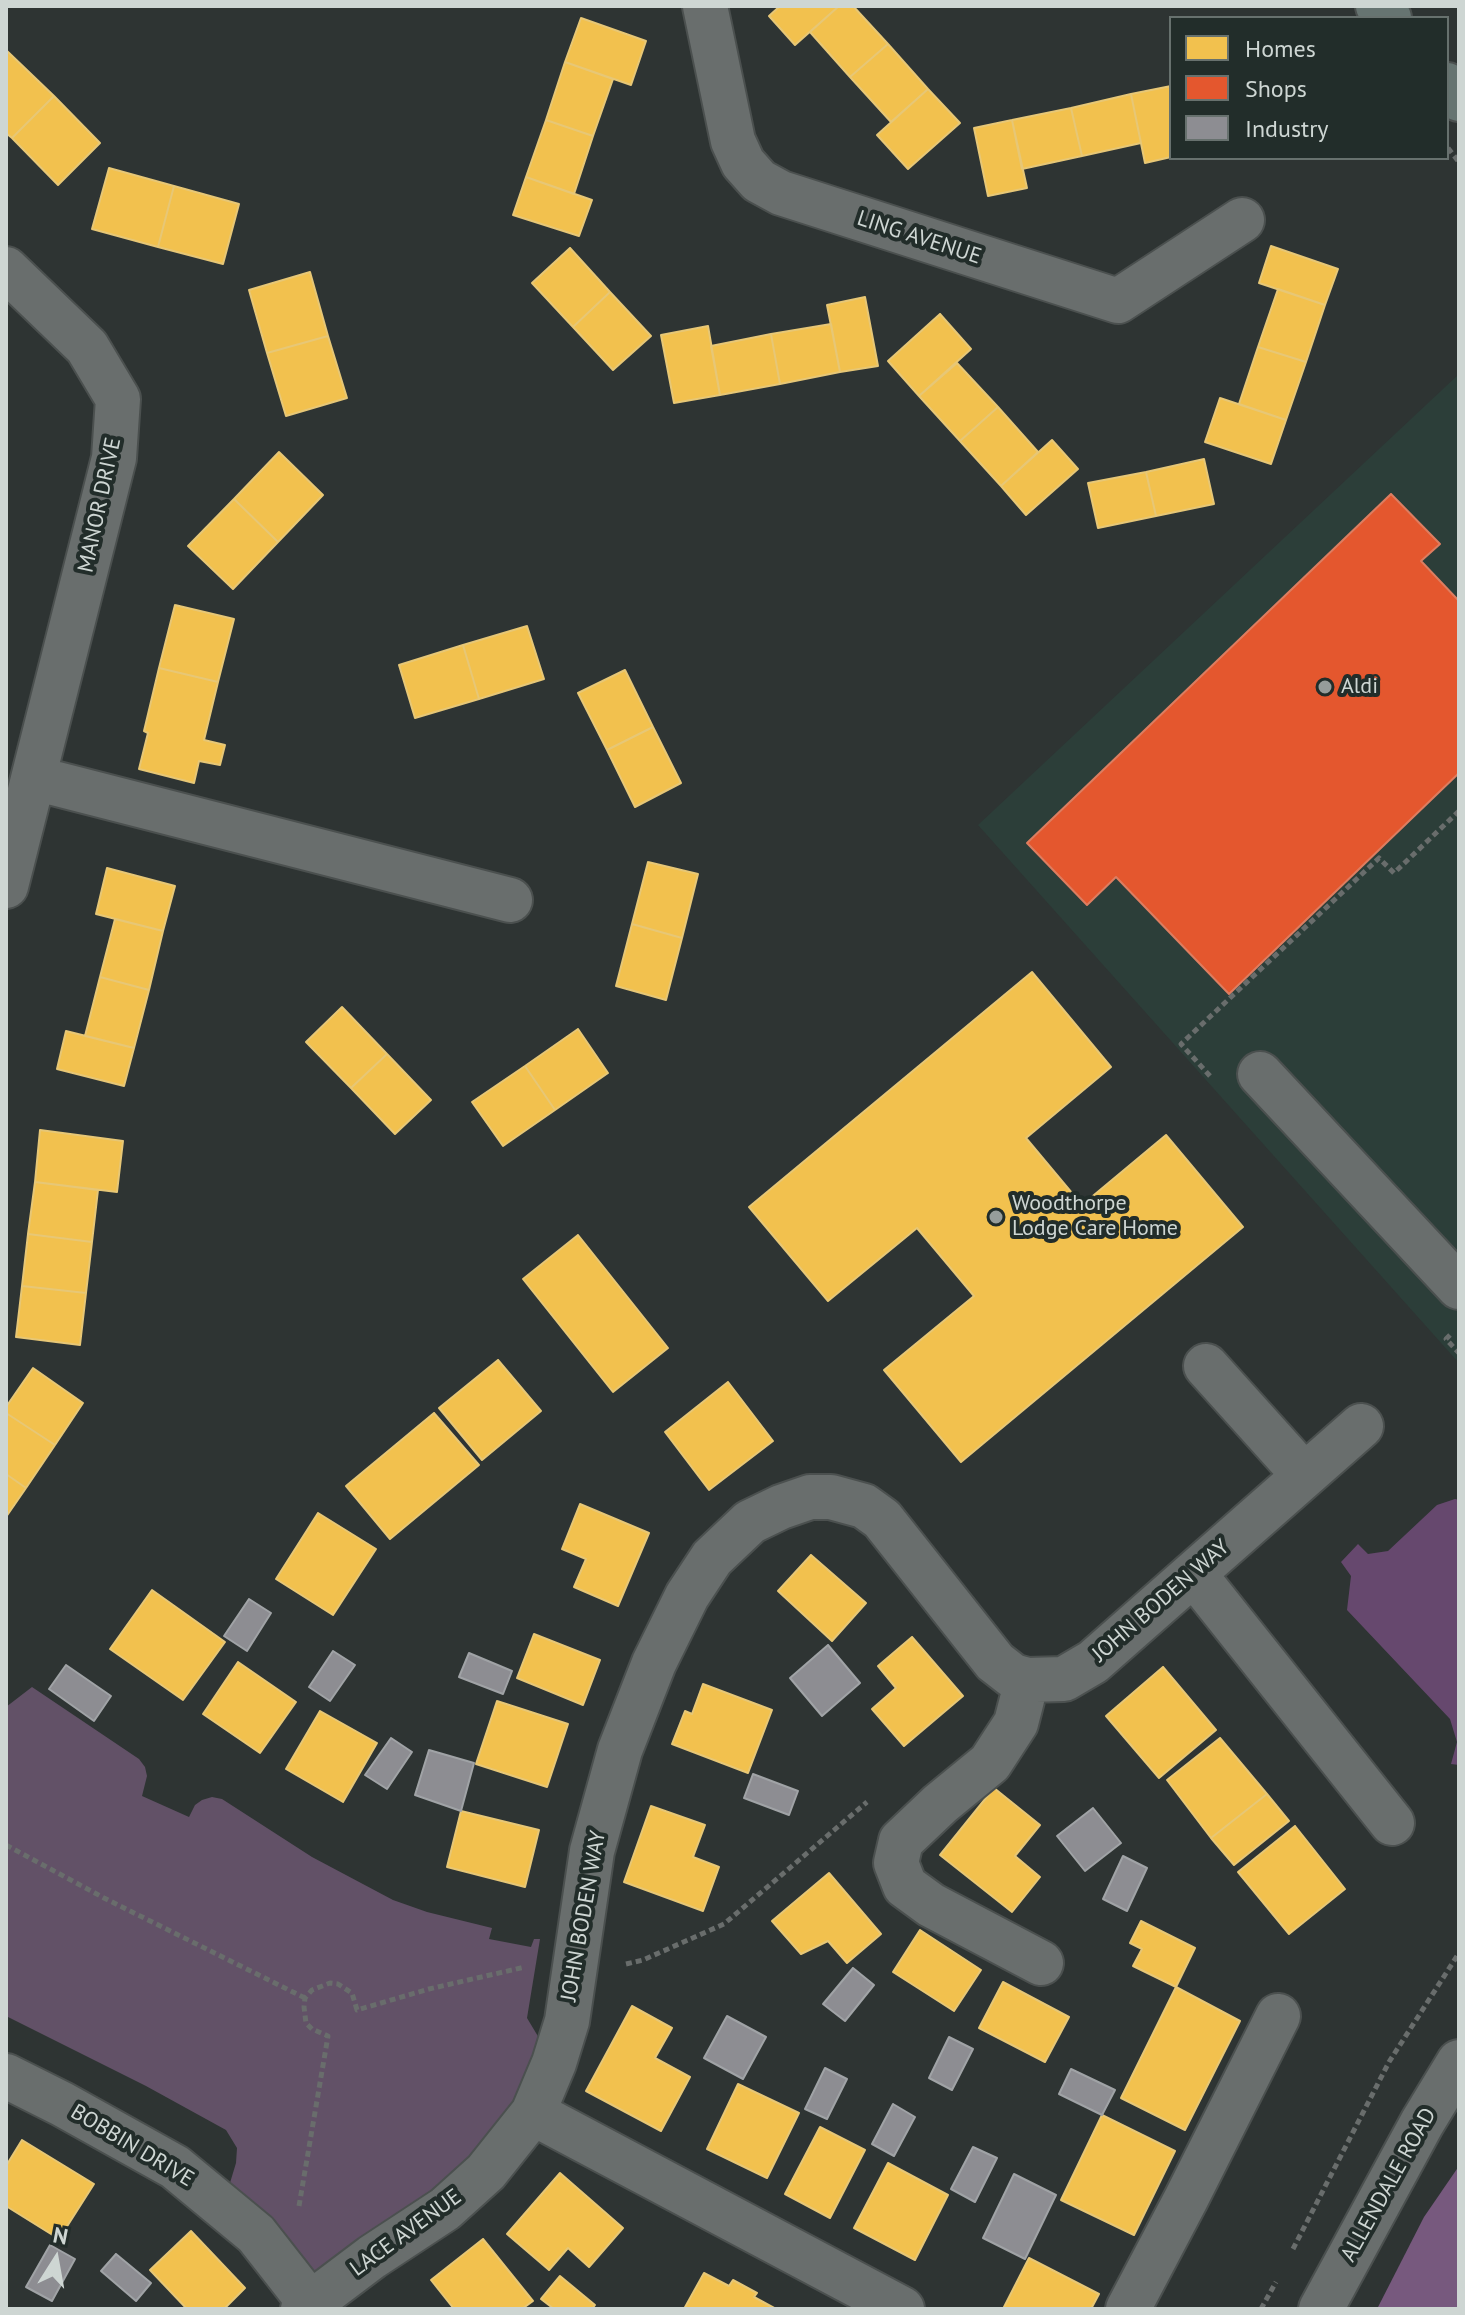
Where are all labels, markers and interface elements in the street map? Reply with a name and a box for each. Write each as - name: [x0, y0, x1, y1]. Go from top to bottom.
- legend: [1169, 16, 1449, 160]
- text: Homes: [1245, 33, 1316, 64]
- text: Shops: [1245, 73, 1307, 104]
- text: Industry: [1245, 113, 1329, 144]
- street label: LING AVENUE: [854, 206, 984, 270]
- street label: MANOR DRIVE: [73, 435, 127, 575]
- place label: Aldi: [1341, 674, 1378, 700]
- marker: Aldi: [1316, 678, 1334, 696]
- place label: Woodthorpe Lodge Care Home: [1012, 1191, 1178, 1242]
- marker: Woodthorpe Lodge Care Home: [987, 1208, 1005, 1226]
- street label: JOHN BODEN WAY: [1087, 1534, 1235, 1668]
- street label: JOHN BODEN WAY: [556, 1829, 612, 2003]
- street label: BOBBIN DRIVE: [66, 2099, 198, 2193]
- street label: ALLENDALE ROAD: [1336, 2103, 1442, 2267]
- street label: LACE AVENUE: [345, 2184, 467, 2282]
- north arrow: [16, 2219, 96, 2299]
- text: N: [51, 2220, 70, 2251]

